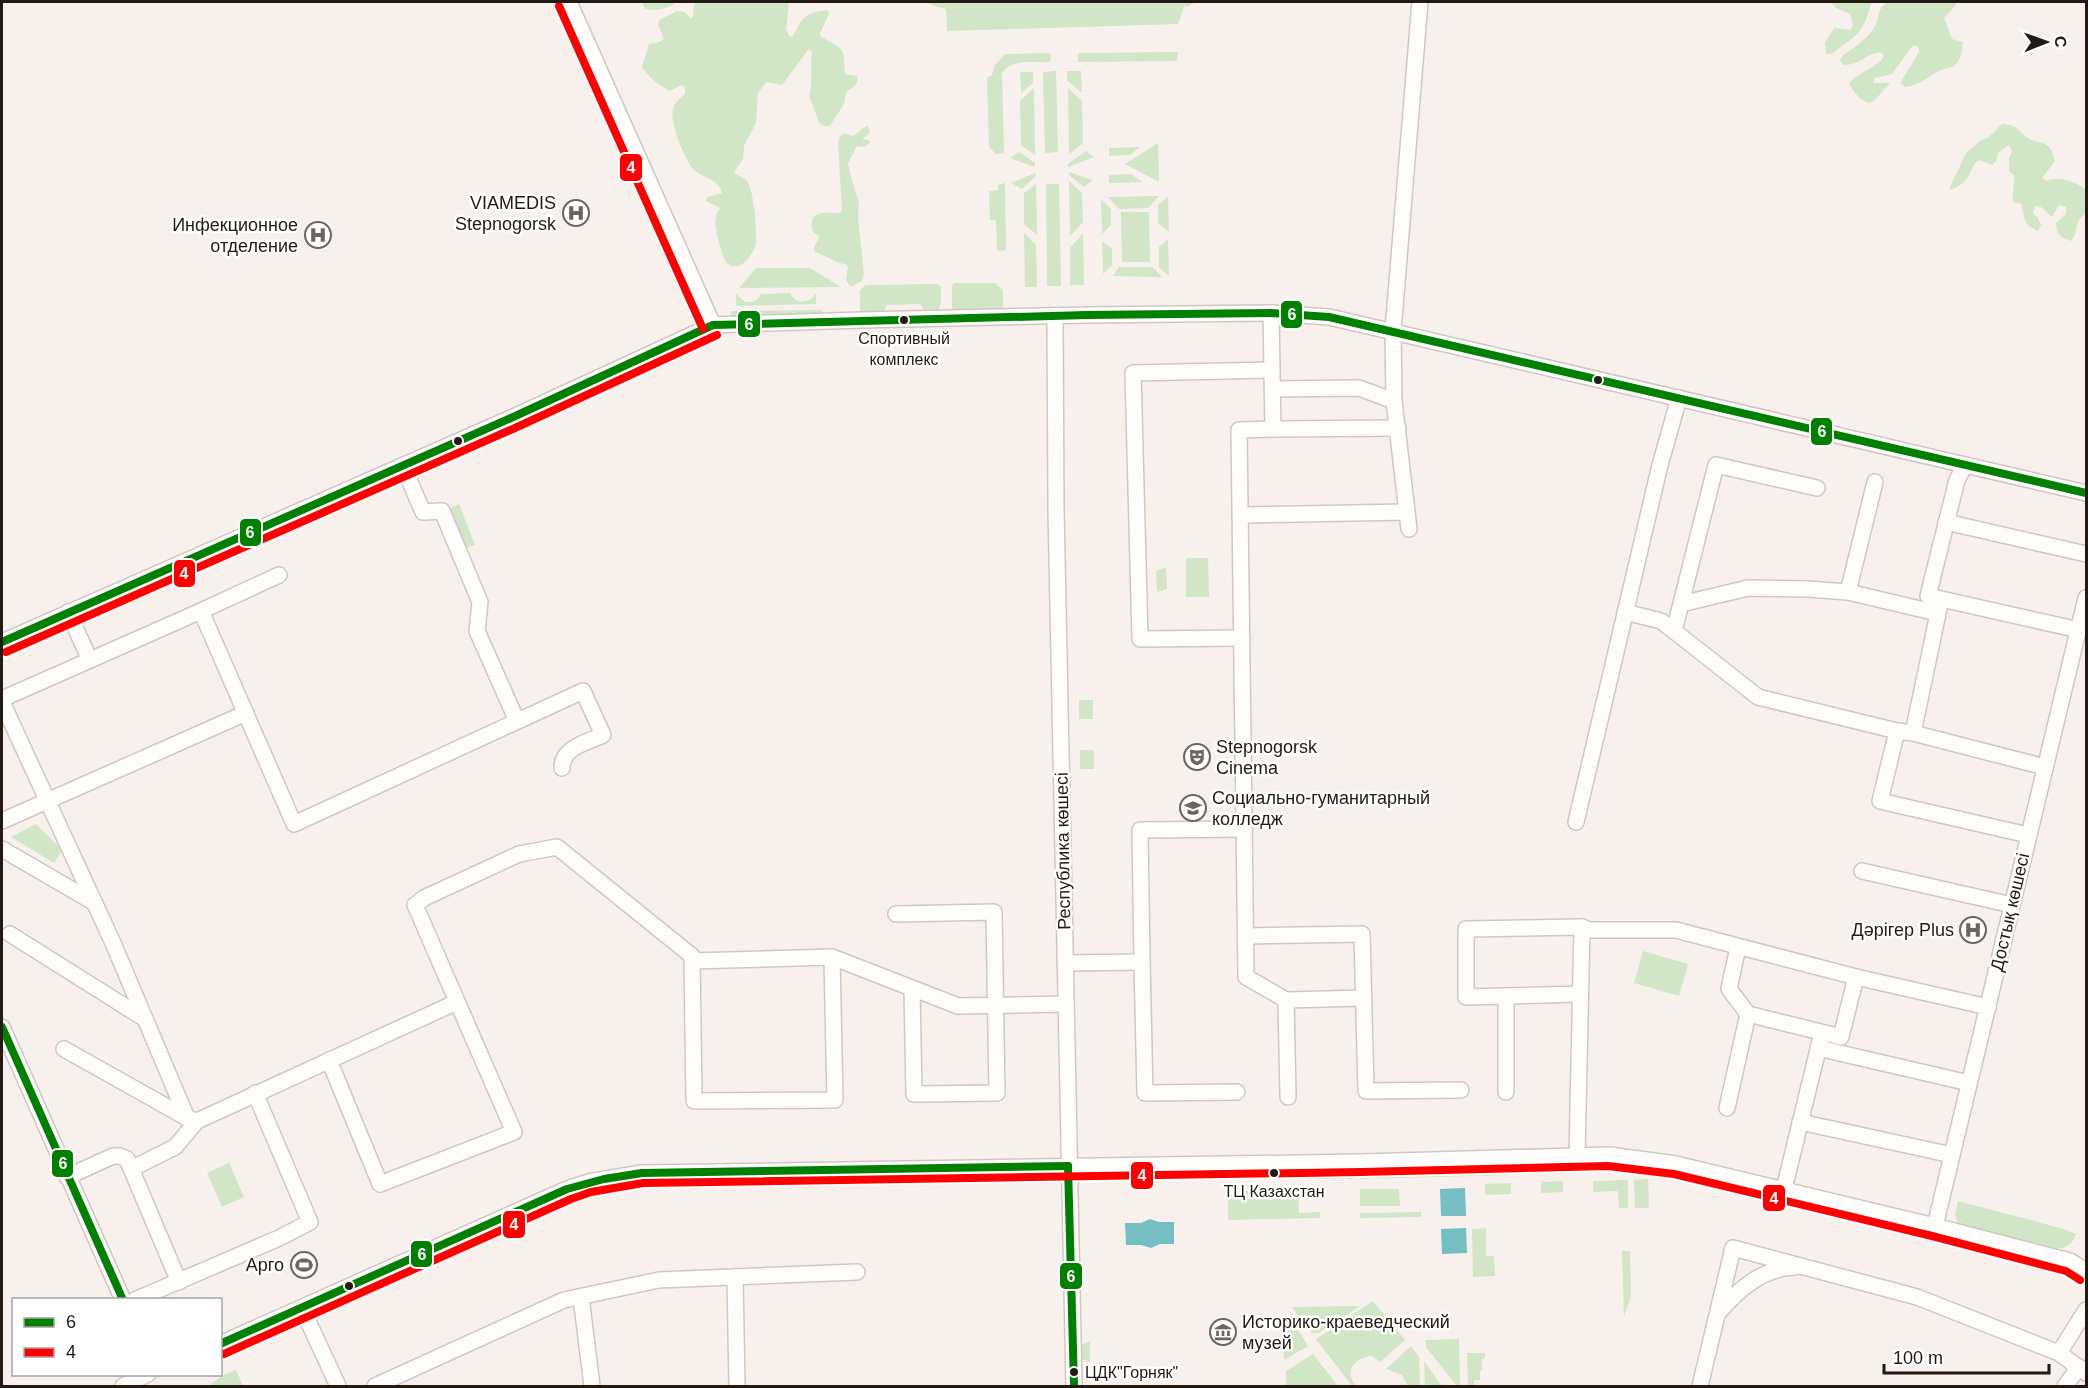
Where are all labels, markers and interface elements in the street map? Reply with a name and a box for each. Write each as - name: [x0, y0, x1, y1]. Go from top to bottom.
- north arrow: [2016, 12, 2076, 72]
- text: С: [2052, 36, 2069, 48]
- line badge: 4: [619, 153, 643, 182]
- text: 4: [627, 159, 636, 176]
- place label: VIAMEDIS Stepnogorsk: [455, 193, 557, 234]
- hospital icon: VIAMEDIS Stepnogorsk: [561, 198, 591, 228]
- place label: Инфекционное отделение: [172, 215, 298, 256]
- hospital icon: Инфекционное отделение: [303, 220, 333, 250]
- line badge: 6: [1280, 300, 1303, 329]
- text: 6: [1288, 306, 1297, 323]
- line badge: 6: [737, 310, 761, 338]
- marker: Спортивный комплекс: [898, 314, 910, 326]
- text: 6: [745, 316, 754, 333]
- place label: Спортивный комплекс: [858, 330, 950, 368]
- unlabelled marker: [1592, 374, 1604, 386]
- line badge: 6: [1810, 417, 1833, 446]
- text: 6: [1818, 423, 1827, 440]
- unlabelled marker: [452, 435, 464, 447]
- line badge: 6: [239, 518, 262, 547]
- text: 6: [246, 524, 255, 541]
- line badge: 4: [173, 559, 196, 588]
- text: 4: [180, 565, 189, 582]
- place label: Stepnogorsk Cinema: [1216, 737, 1318, 778]
- theatre icon: Stepnogorsk Cinema: [1182, 742, 1212, 772]
- street label: Республика көшесі: [1052, 772, 1074, 930]
- place label: Социально-гуманитарный колледж: [1212, 788, 1430, 829]
- school or university icon: Социально-гуманитарный колледж: [1178, 793, 1208, 823]
- street label: Достық көшесі: [1987, 851, 2033, 973]
- hospital icon: Дәрігер Plus: [1958, 915, 1988, 945]
- place label: Дәрігер Plus: [1852, 920, 1954, 940]
- line badge: 6: [51, 1149, 74, 1178]
- text: 6: [59, 1155, 68, 1172]
- line badge: 4: [1130, 1161, 1154, 1190]
- text: 4: [1138, 1167, 1147, 1184]
- marker: ТЦ Казахстан: [1268, 1167, 1280, 1179]
- place label: ТЦ Казахстан: [1223, 1183, 1325, 1200]
- line badge: 4: [1762, 1184, 1786, 1212]
- text: 4: [1770, 1190, 1779, 1207]
- line badge: 4: [502, 1210, 526, 1239]
- text: 4: [510, 1216, 519, 1233]
- line badge: 6: [410, 1240, 433, 1268]
- text: 6: [418, 1246, 427, 1263]
- sports icon: Арго: [289, 1250, 319, 1280]
- place label: Арго: [246, 1255, 284, 1275]
- line badge: 6: [1059, 1262, 1083, 1290]
- text: 6: [1067, 1268, 1076, 1285]
- unlabelled marker: [343, 1280, 355, 1292]
- legend: [12, 1298, 222, 1376]
- text: 6: [66, 1312, 76, 1332]
- place label: Историко-краеведческий музей: [1242, 1312, 1450, 1353]
- museum icon: Историко-краеведческий музей: [1208, 1317, 1238, 1347]
- scale bar: [1884, 1337, 2049, 1375]
- text: 4: [66, 1342, 76, 1362]
- text: 100 m: [1893, 1348, 1943, 1368]
- place label: ЦДК"Горняк": [1085, 1364, 1178, 1381]
- marker: ЦДК"Горняк": [1068, 1366, 1080, 1378]

